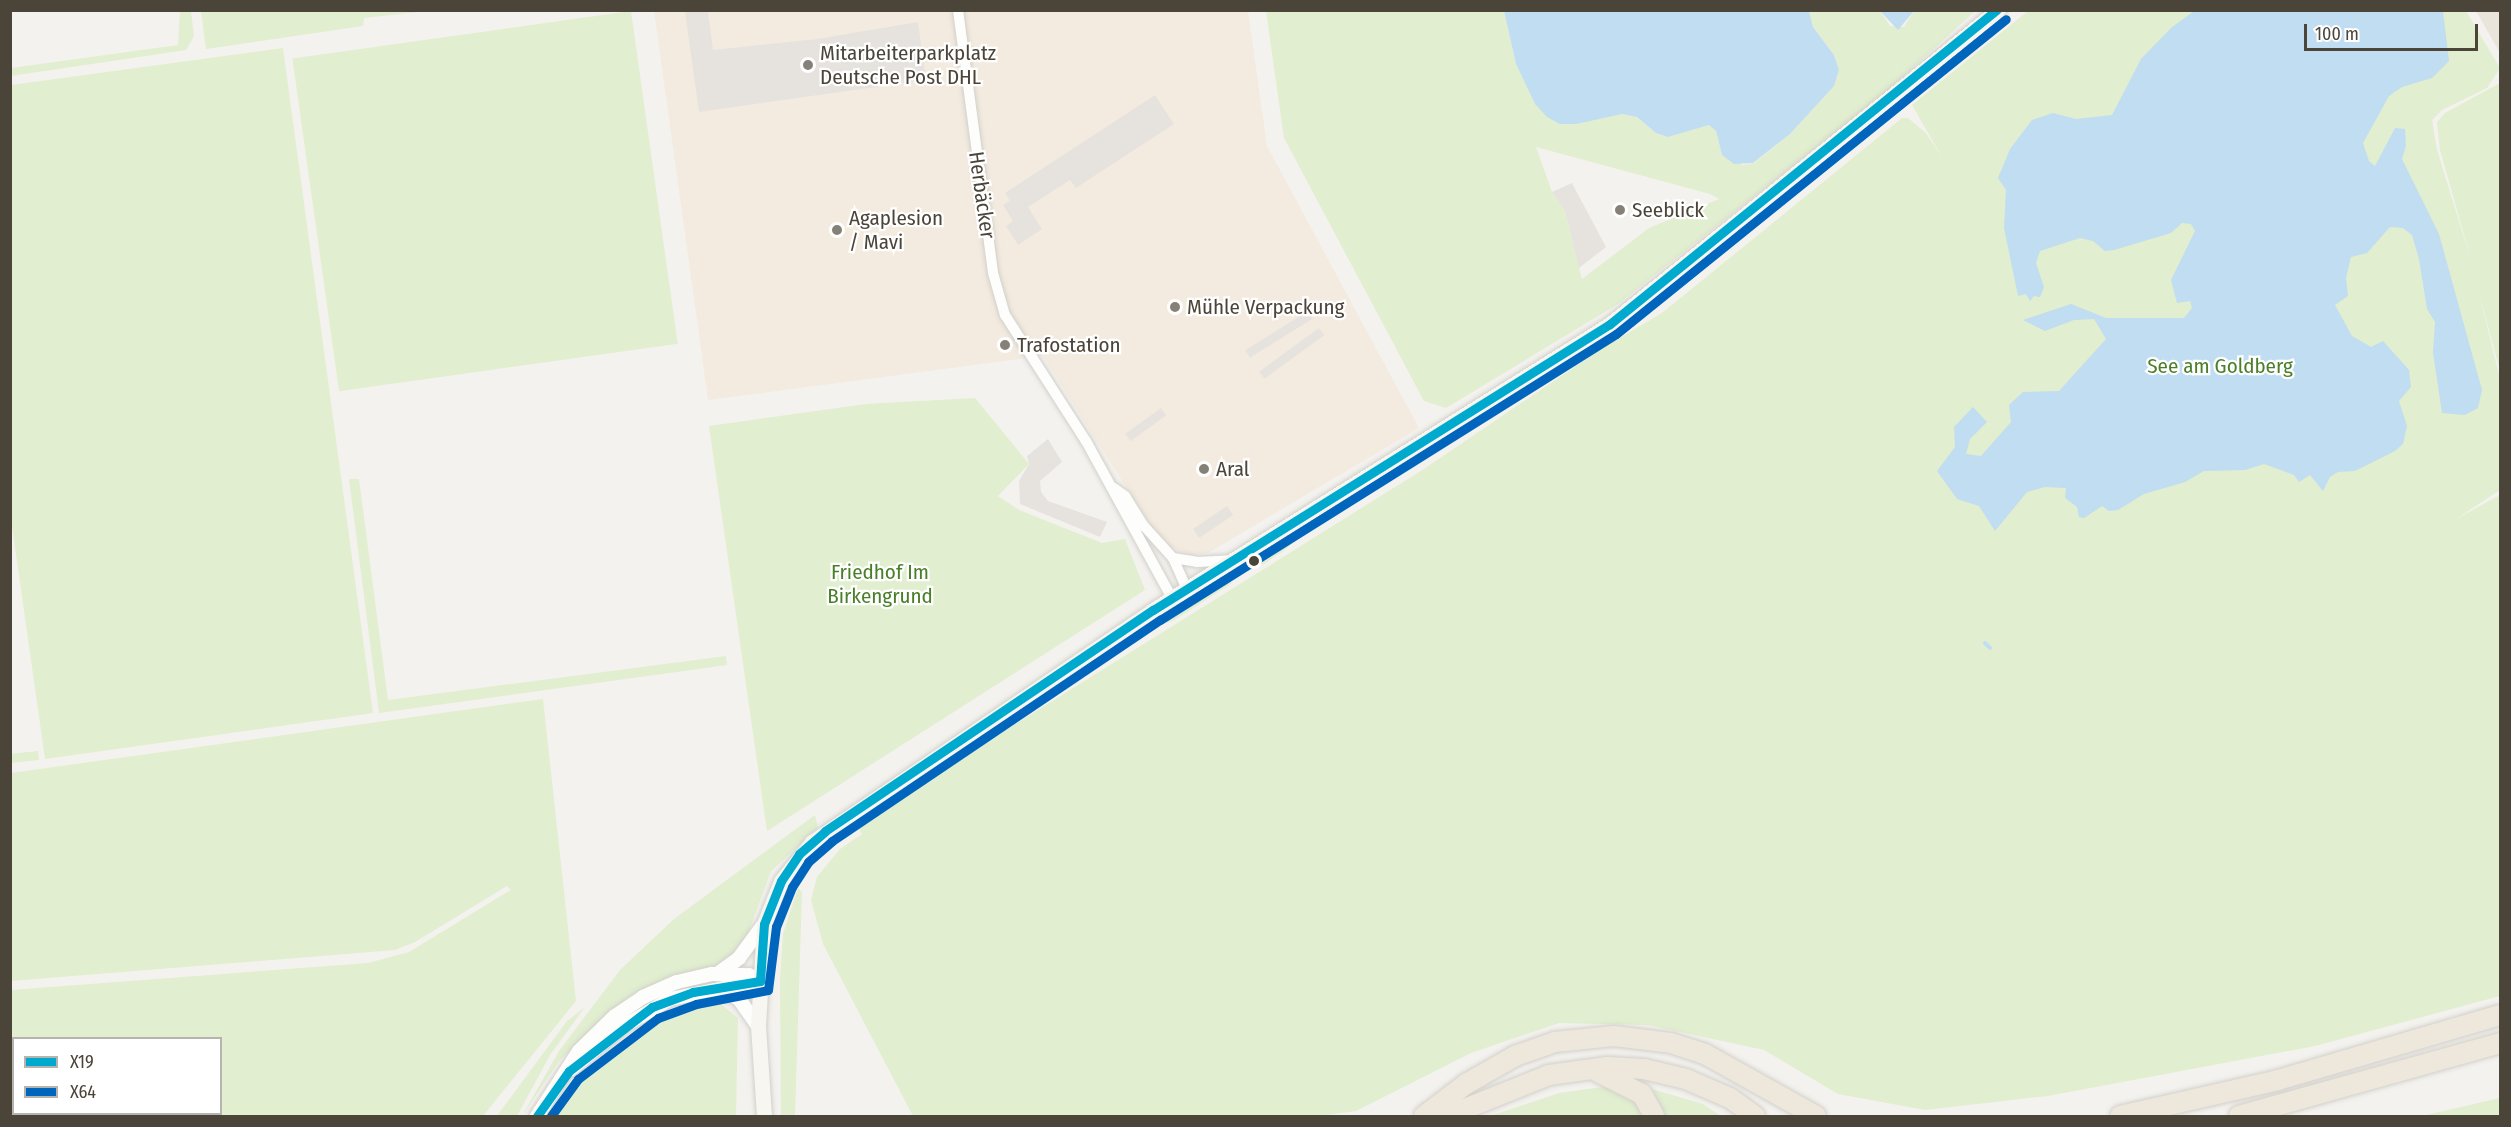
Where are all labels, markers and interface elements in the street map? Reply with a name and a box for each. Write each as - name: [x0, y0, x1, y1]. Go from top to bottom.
- scale bar: [2307, 12, 2481, 50]
- text: 100 m: [2315, 23, 2359, 45]
- place label: Mitarbeiterparkplatz Deutsche Post DHL: [820, 40, 996, 90]
- marker: Mitarbeiterparkplatz Deutsche Post DHL: [801, 58, 815, 72]
- street label: Herbäcker: [963, 150, 1001, 240]
- place label: Seeblick: [1632, 197, 1704, 223]
- marker: Seeblick: [1613, 203, 1627, 217]
- place label: Agaplesion / Mavi: [849, 205, 943, 255]
- marker: Agaplesion / Mavi: [830, 223, 844, 237]
- place label: Mühle Verpackung: [1187, 294, 1344, 320]
- marker: Mühle Verpackung: [1168, 300, 1182, 314]
- place label: Trafostation: [1017, 332, 1121, 358]
- marker: Trafostation: [998, 338, 1012, 352]
- park label: See am Goldberg: [2147, 353, 2293, 379]
- place label: Aral: [1216, 456, 1249, 482]
- marker: Aral: [1197, 462, 1211, 476]
- unlabelled marker: [1248, 555, 1260, 567]
- park label: Friedhof Im Birkengrund: [827, 559, 933, 609]
- legend: [12, 1037, 222, 1115]
- text: X19: [70, 1051, 94, 1073]
- text: X64: [70, 1081, 96, 1103]

